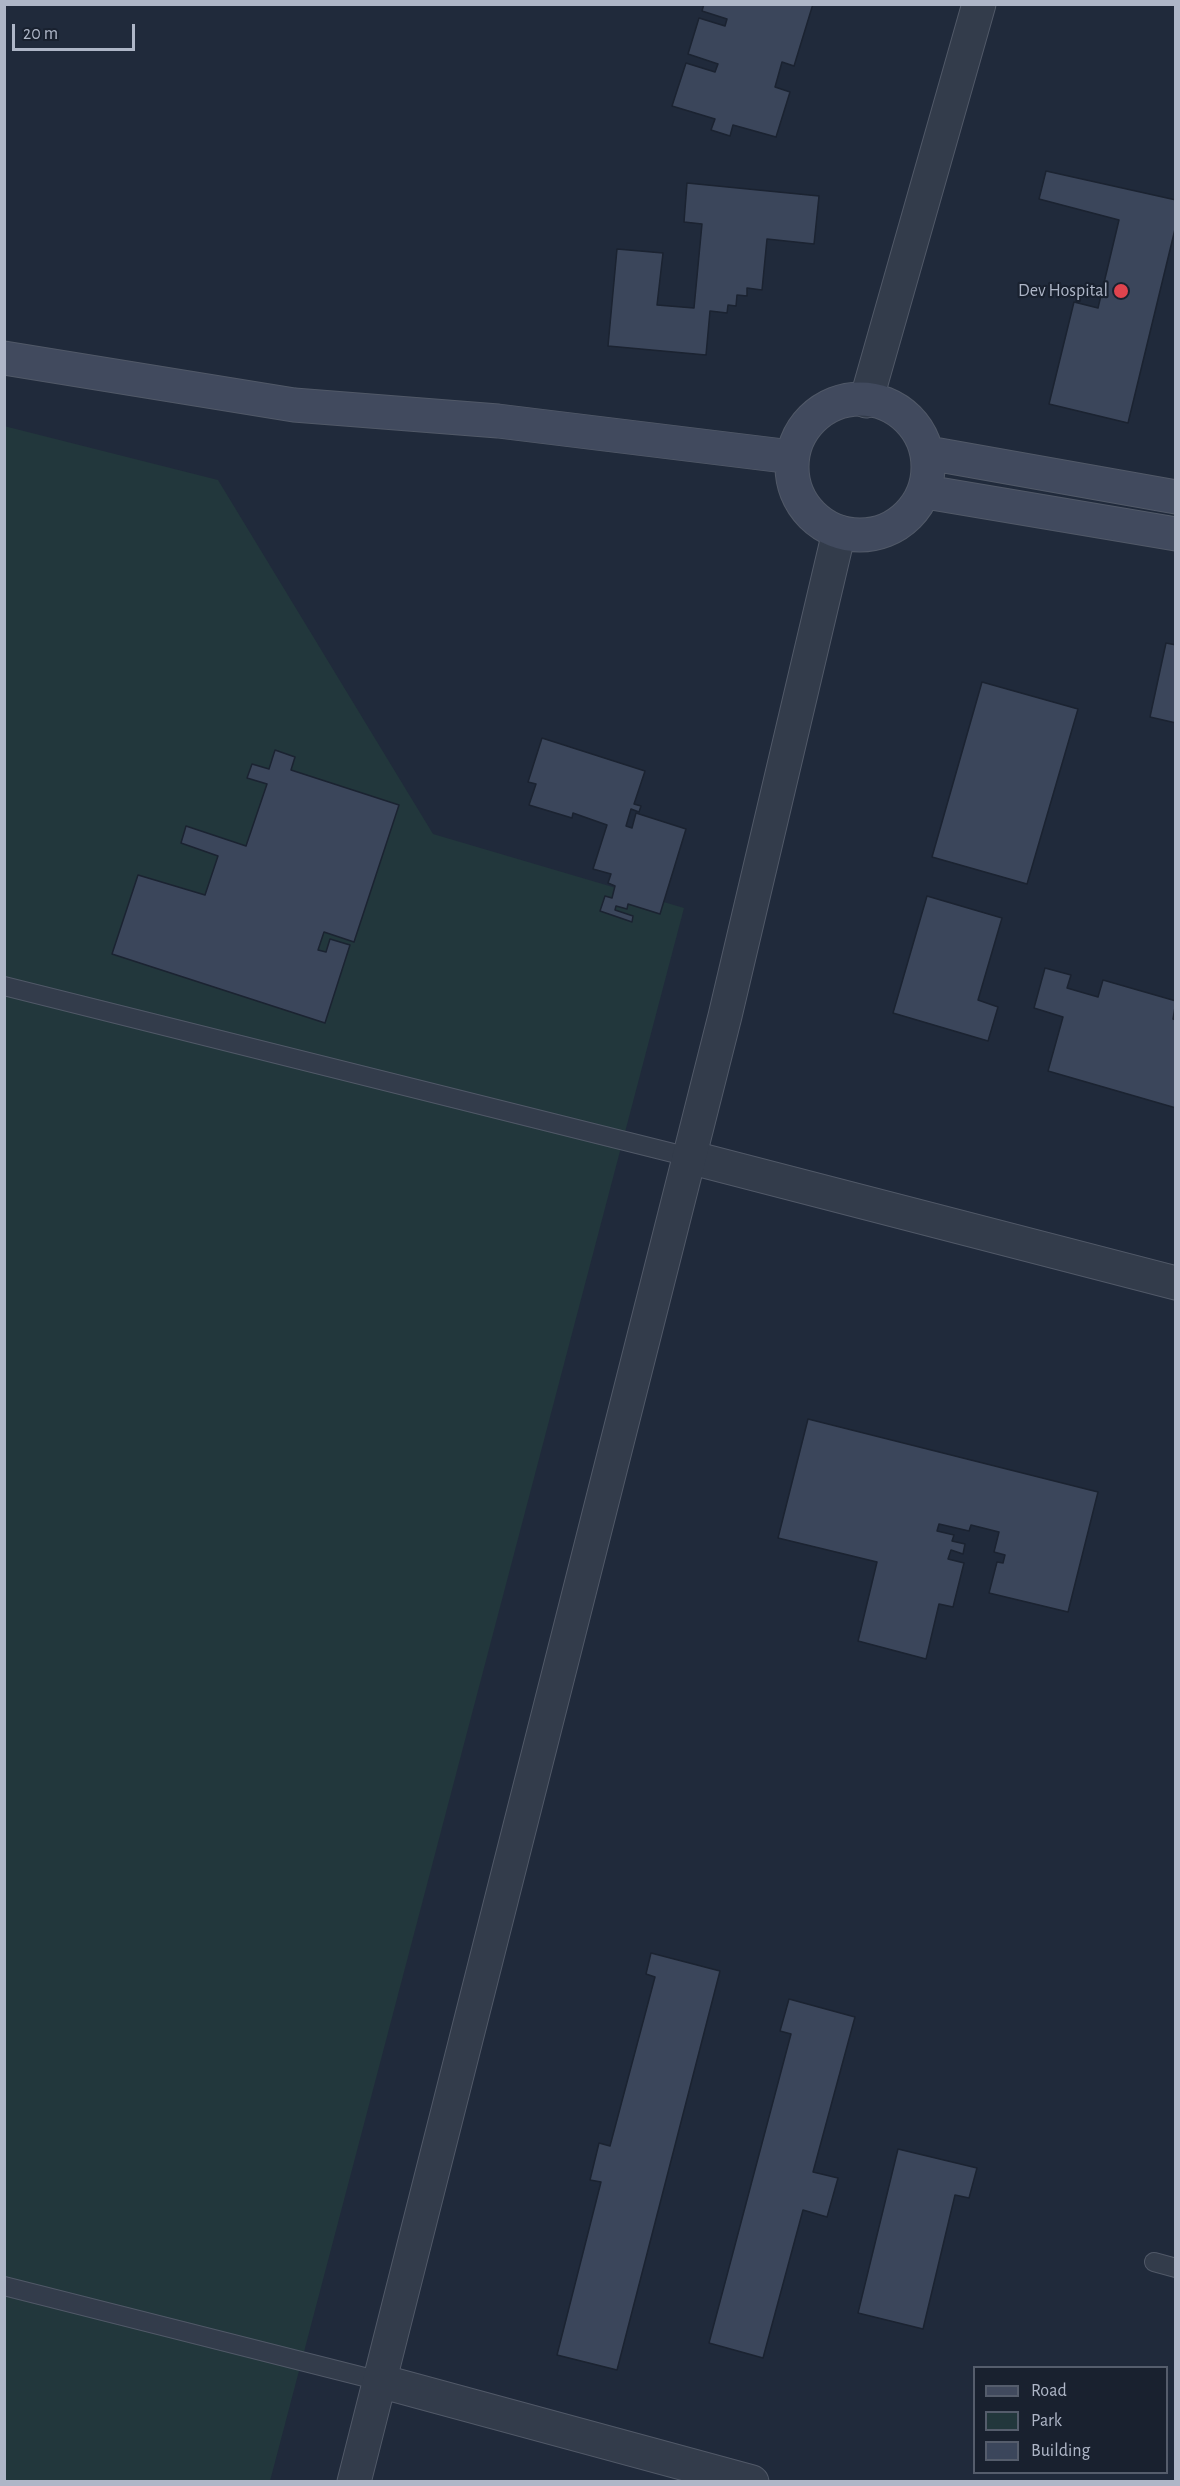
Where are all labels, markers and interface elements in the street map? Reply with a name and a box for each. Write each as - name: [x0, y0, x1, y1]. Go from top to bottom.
- scale bar: [15, 12, 138, 50]
- text: 20 m: [23, 25, 58, 43]
- place label: Dev Hospital: [1018, 280, 1108, 302]
- marker: Dev Hospital: [1112, 282, 1130, 300]
- legend: [973, 2366, 1168, 2474]
- text: Road: [1031, 2382, 1067, 2400]
- text: Park: [1031, 2412, 1062, 2430]
- text: Building: [1031, 2442, 1090, 2460]

